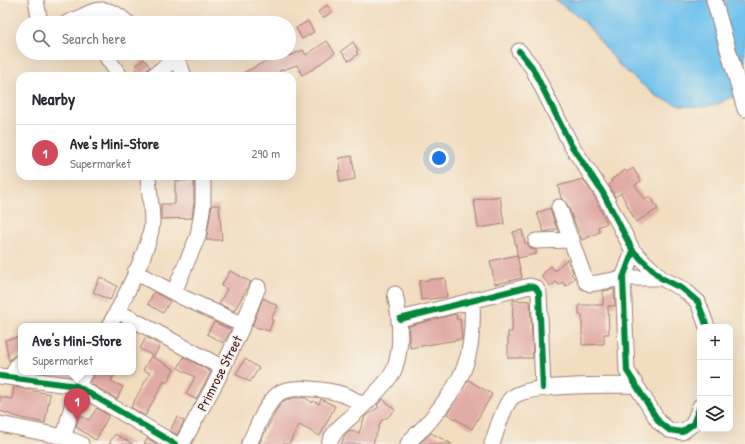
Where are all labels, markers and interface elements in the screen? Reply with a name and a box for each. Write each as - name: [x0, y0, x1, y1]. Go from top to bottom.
- search box: [16, 16, 296, 60]
- icon: search: [30, 27, 52, 49]
- text: Search here: [62, 28, 126, 49]
- text: Nearby: [32, 87, 75, 110]
- text: Ave's Mini-Store: [70, 133, 159, 154]
- text: 1: [43, 144, 47, 162]
- text: 290 m: [251, 144, 280, 162]
- your location: [429, 148, 449, 168]
- text: Supermarket: [70, 154, 131, 172]
- popup: [18, 323, 136, 375]
- map controls: [697, 324, 733, 432]
- button: +: [697, 324, 733, 360]
- text: Ave's Mini-Store: [32, 330, 122, 351]
- street label: Primrose Street: [192, 332, 246, 414]
- text: Supermarket: [32, 351, 93, 369]
- button: −: [697, 360, 733, 396]
- pin: 1: [64, 388, 90, 421]
- button: layers: [697, 396, 733, 432]

